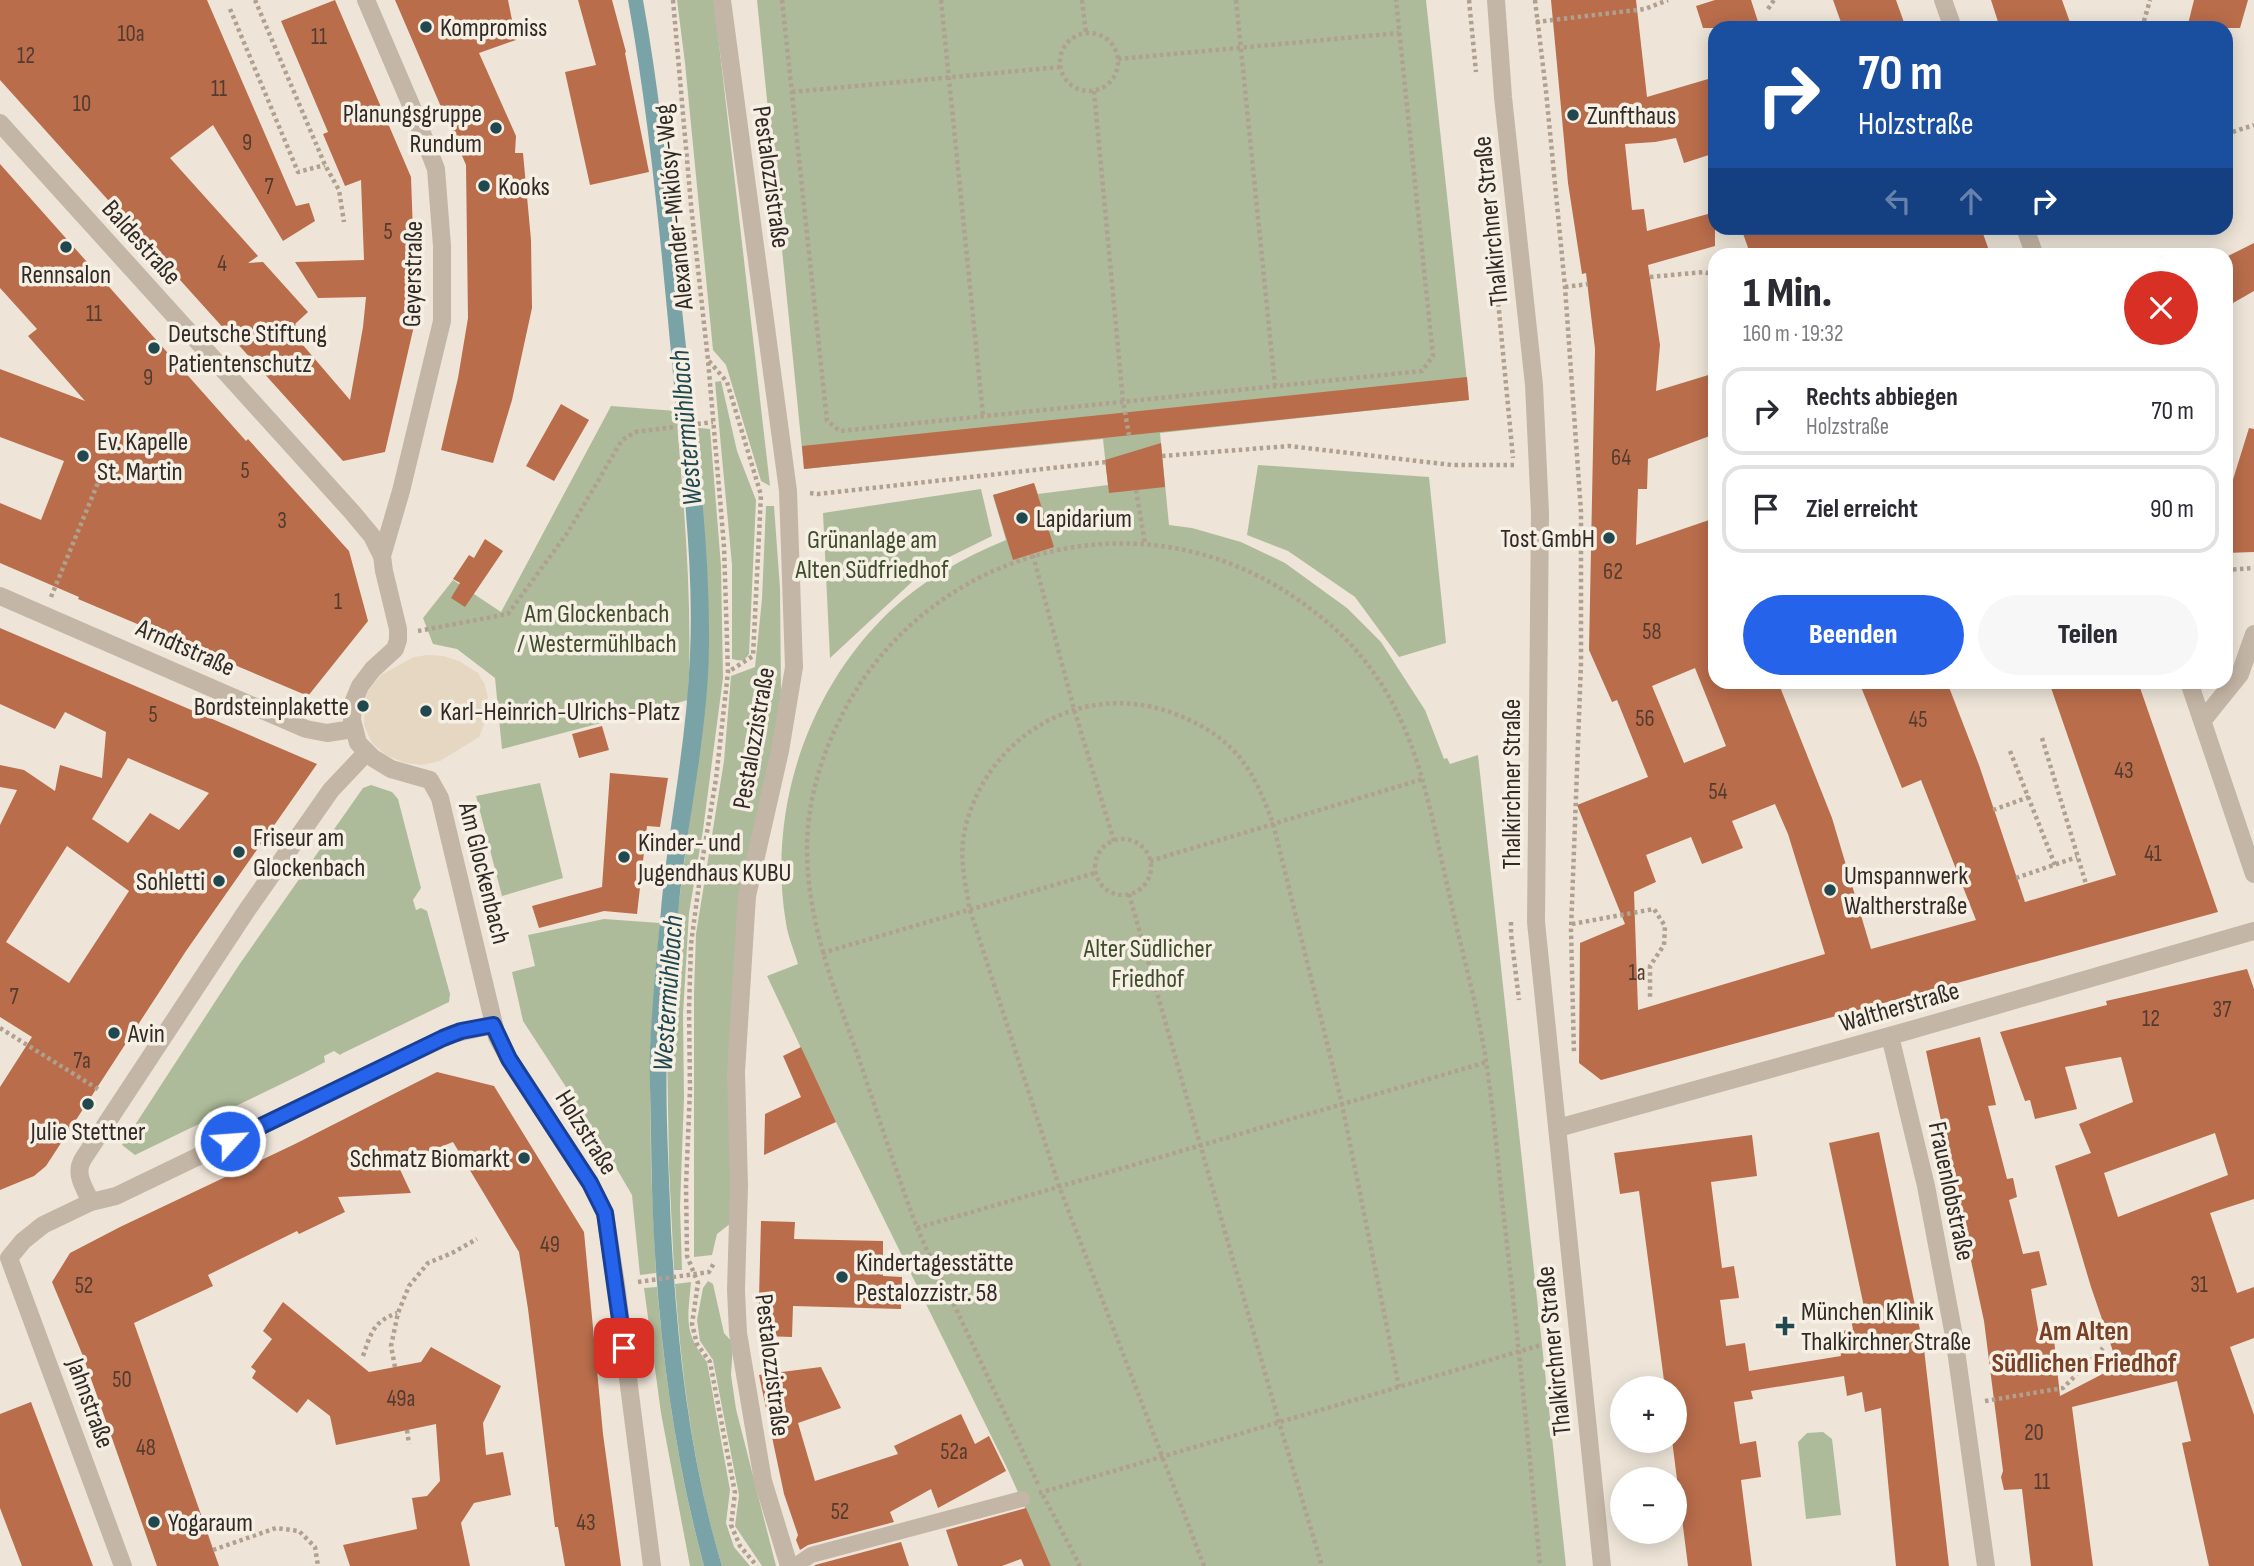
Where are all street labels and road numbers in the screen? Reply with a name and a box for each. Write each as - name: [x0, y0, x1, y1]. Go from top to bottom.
- street label: Alexander-Miklósy-Weg: [648, 103, 701, 312]
- street label: Pestalozzistraße: [745, 104, 796, 250]
- street label: Thalkirchner Straße: [1467, 135, 1516, 307]
- street label: Baldestraße: [95, 194, 187, 292]
- street label: Geyerstraße: [397, 221, 430, 327]
- street label: Arndtstraße: [130, 613, 239, 684]
- street label: Pestalozzistraße: [727, 665, 782, 811]
- street label: Thalkirchner Straße: [1497, 699, 1528, 869]
- street label: Am Glockenbach: [451, 798, 516, 947]
- street label: Waltherstraße: [1836, 976, 1963, 1039]
- street label: Holzstraße: [548, 1085, 624, 1181]
- street label: Frauenlobstraße: [1921, 1119, 1980, 1264]
- street label: Thalkirchner Straße: [1530, 1265, 1579, 1437]
- street label: Pestalozzistraße: [747, 1292, 796, 1438]
- street label: Jahnstraße: [59, 1353, 120, 1453]

